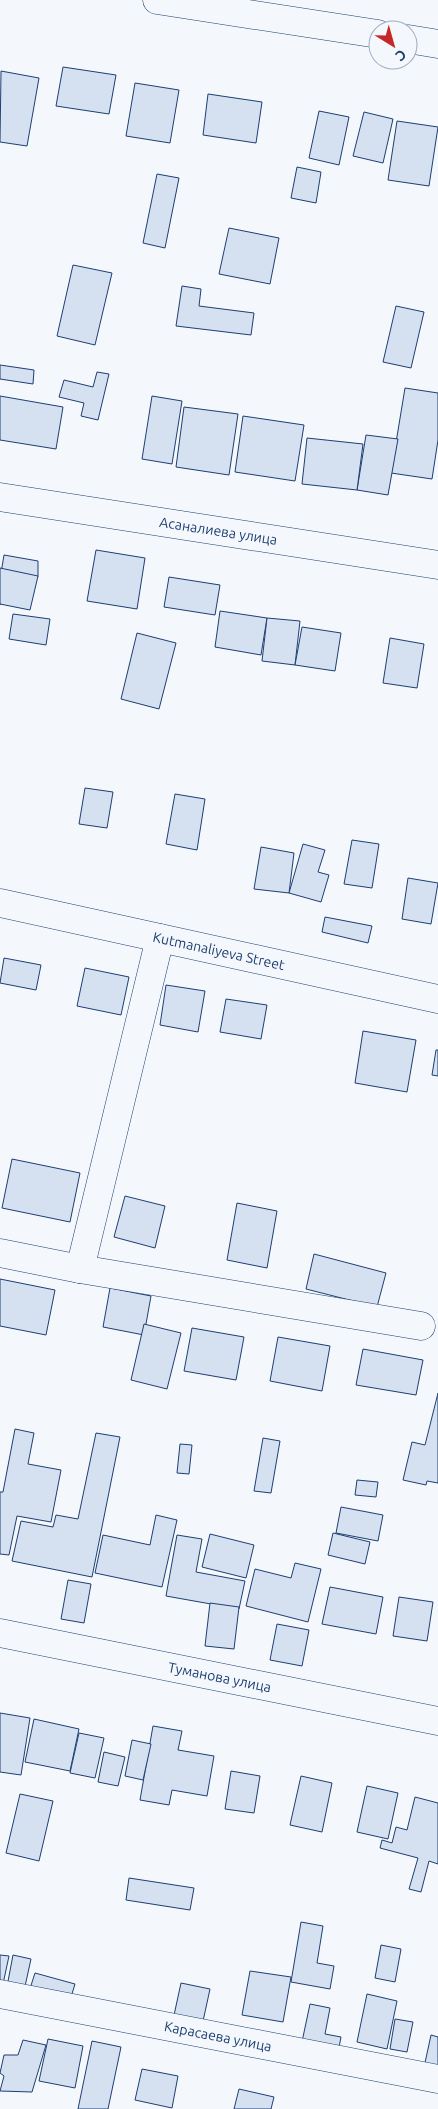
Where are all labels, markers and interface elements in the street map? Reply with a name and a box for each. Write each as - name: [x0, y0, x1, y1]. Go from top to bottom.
- north arrow: [368, 20, 418, 70]
- text: С: [392, 46, 409, 64]
- street label: Асаналиева улица: [158, 514, 278, 548]
- street label: Kutmanaliyeva Street: [151, 929, 287, 973]
- street label: Туманова улица: [167, 1659, 273, 1695]
- street label: Карасаева улица: [163, 2018, 273, 2055]

